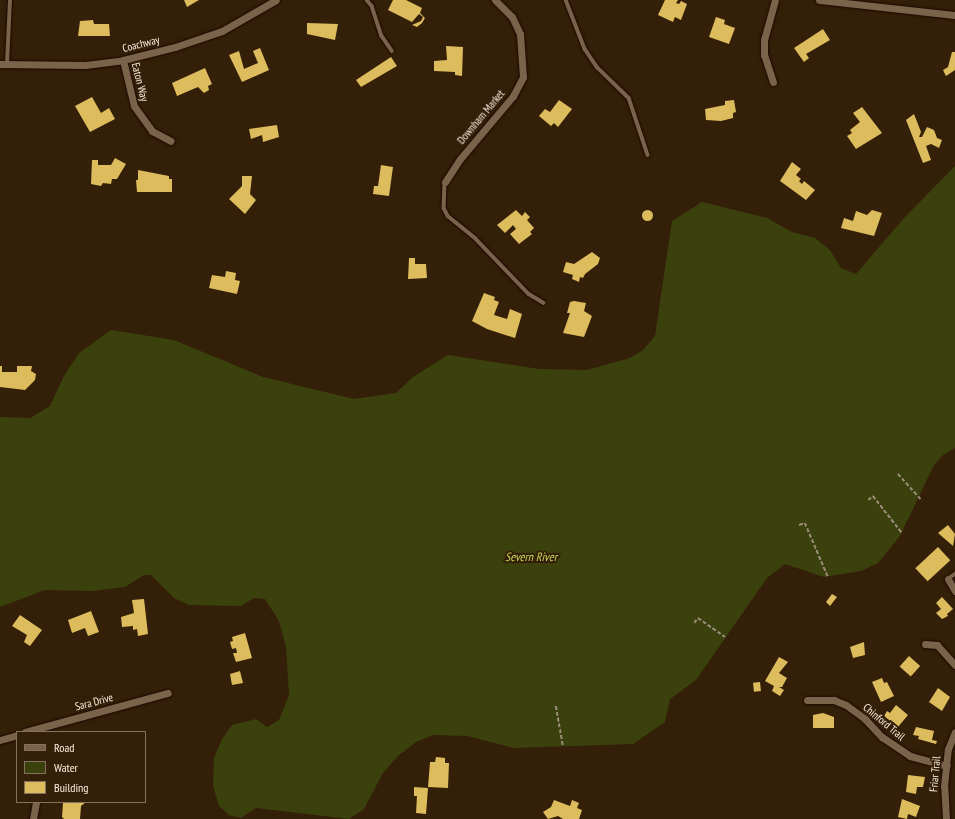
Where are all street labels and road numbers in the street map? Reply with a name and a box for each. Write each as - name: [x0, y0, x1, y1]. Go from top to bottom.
- street label: Coachway: [121, 33, 161, 55]
- street label: Eaton Way: [129, 61, 151, 103]
- street label: Downham Market: [455, 87, 507, 147]
- street label: Sara Drive: [74, 691, 114, 713]
- street label: Chinford Trail: [860, 701, 908, 743]
- street label: Friar Trail: [927, 755, 943, 793]

